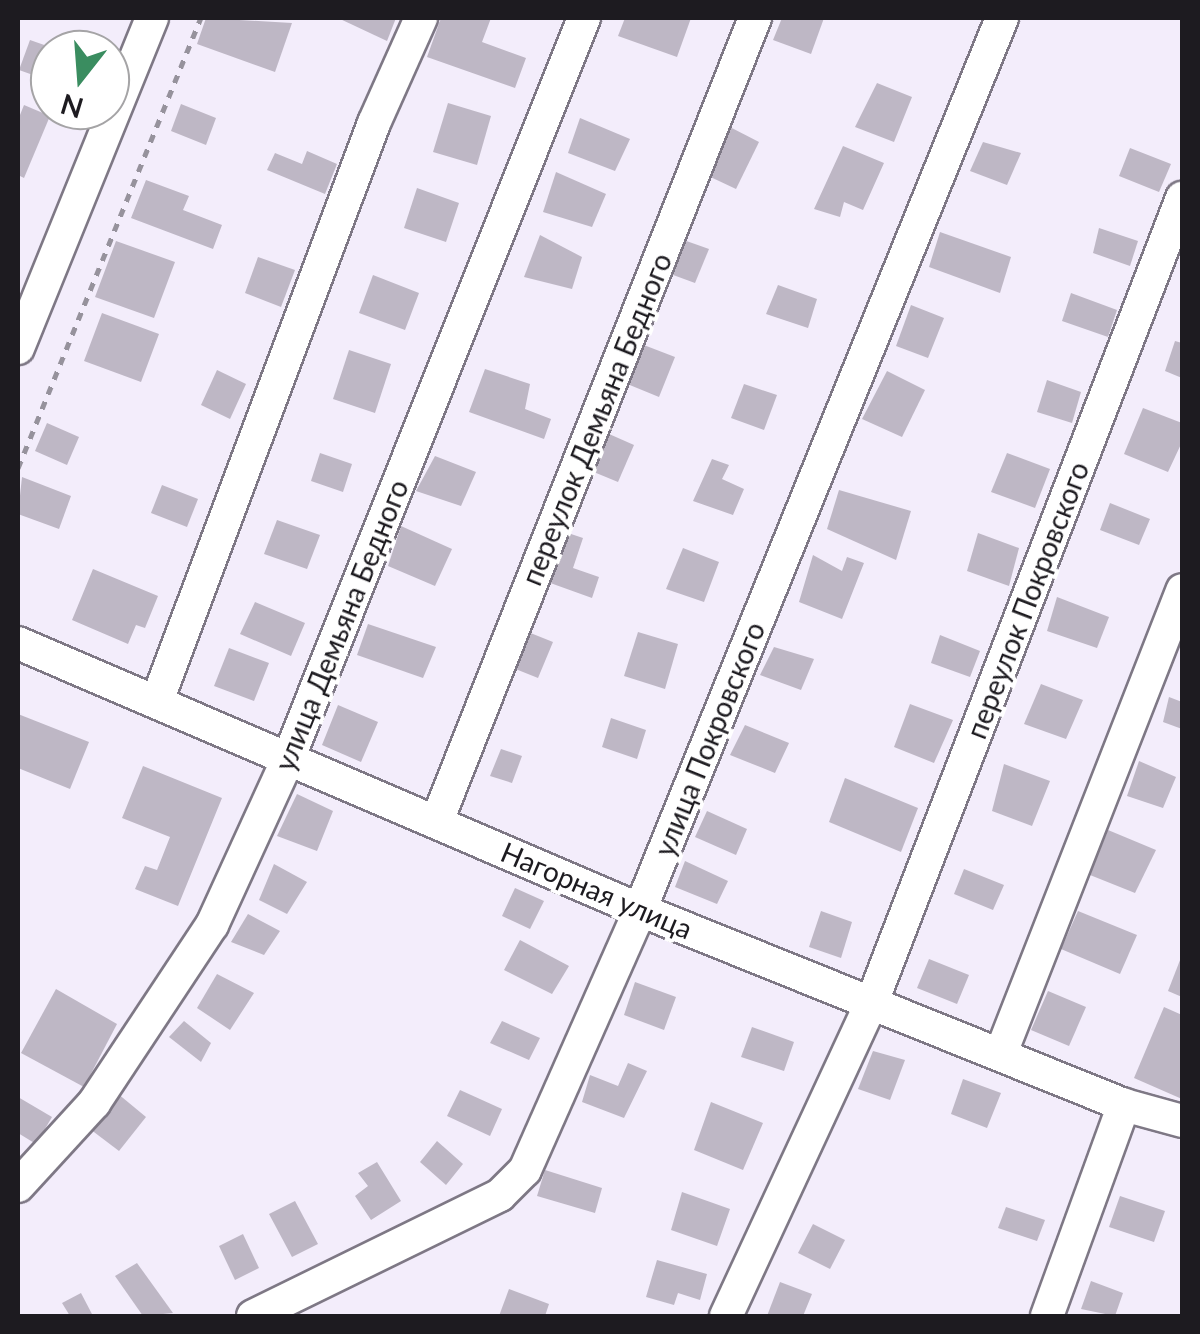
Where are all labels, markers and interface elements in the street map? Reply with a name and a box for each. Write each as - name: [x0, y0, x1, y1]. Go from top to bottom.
- north arrow: [30, 30, 130, 130]
- text: N: [57, 87, 87, 126]
- street label: переулок Демьяна Бедного: [514, 248, 678, 590]
- street label: переулок Покровского: [959, 457, 1095, 743]
- street label: улица Демьяна Бедного: [267, 475, 415, 775]
- street label: улица Покровского: [647, 617, 771, 861]
- street label: Нагорная улица: [496, 835, 698, 945]

